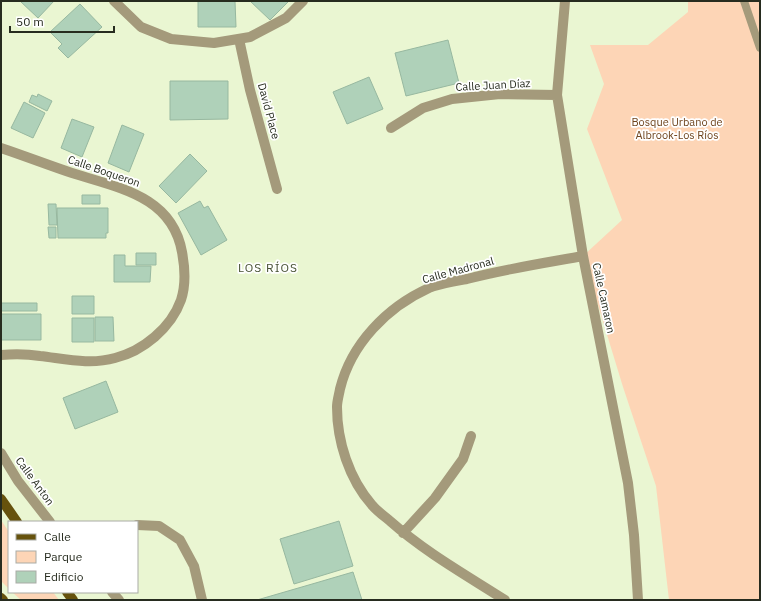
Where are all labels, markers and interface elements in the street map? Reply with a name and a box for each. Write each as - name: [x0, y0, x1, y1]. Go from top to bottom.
- scale bar: [10, 8, 114, 34]
- text: 50 m: [16, 14, 44, 29]
- street label: Calle Juan Díaz: [455, 76, 531, 94]
- street label: David Place: [255, 81, 283, 141]
- park label: Bosque Urbano de Albrook-Los Ríos: [631, 115, 723, 142]
- street label: Calle Boqueron: [66, 152, 142, 190]
- street label: Calle Madronal: [421, 254, 495, 286]
- district label: LOS RÍOS: [238, 260, 298, 275]
- street label: Calle Camaron: [590, 261, 618, 335]
- street label: Calle Anton: [13, 454, 57, 508]
- legend: [8, 521, 138, 593]
- text: Calle: [44, 529, 71, 544]
- text: Parque: [44, 549, 83, 564]
- text: Edificio: [44, 569, 84, 584]

